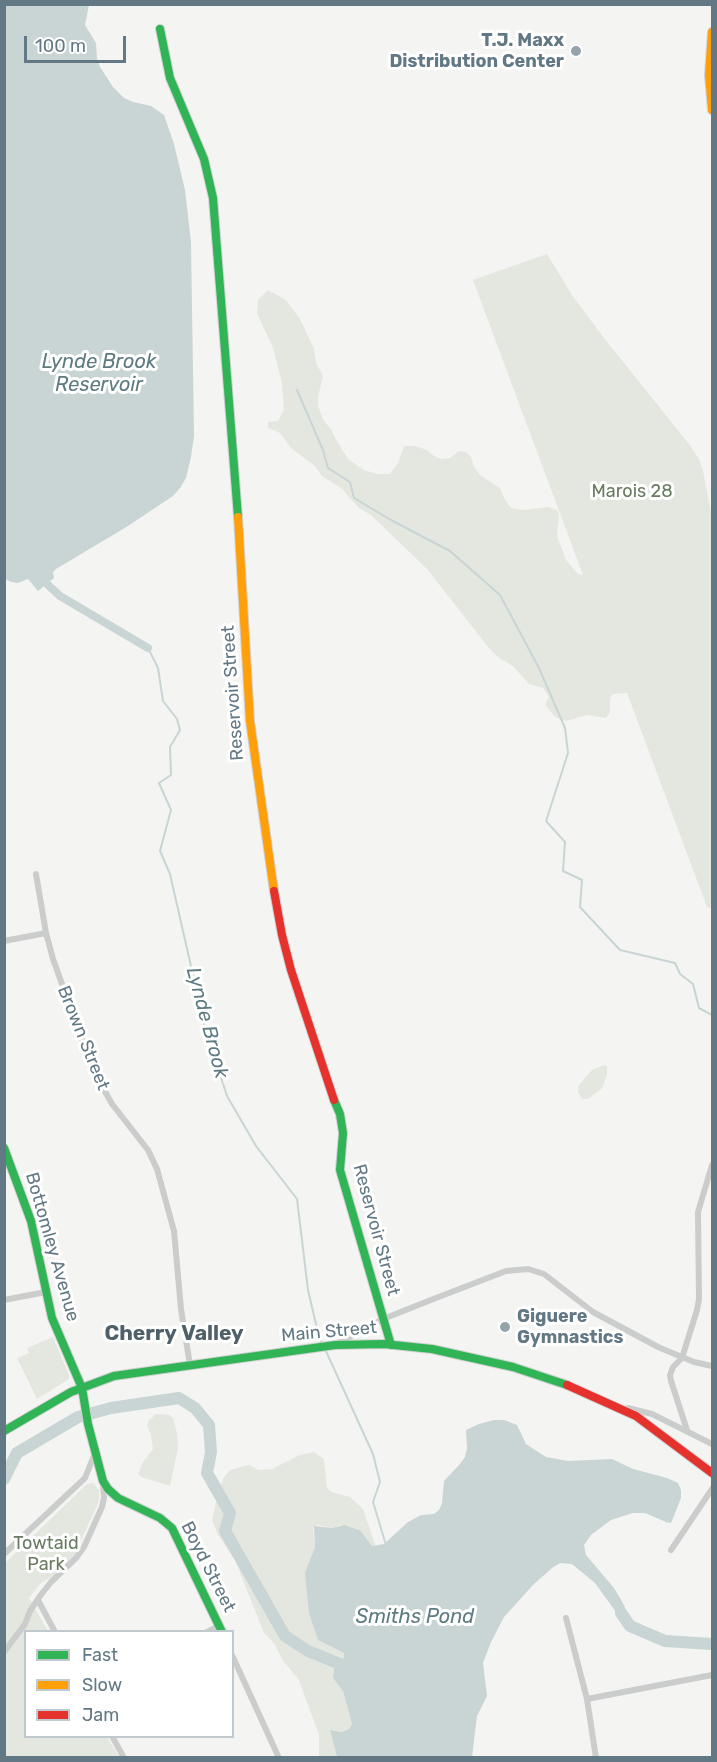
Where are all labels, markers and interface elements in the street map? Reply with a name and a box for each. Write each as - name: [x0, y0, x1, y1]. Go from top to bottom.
- scale bar: [27, 24, 129, 62]
- place label: T.J. Maxx Distribution Center: [389, 30, 564, 72]
- text: 100 m: [35, 35, 86, 57]
- marker: T.J. Maxx Distribution Center: [569, 44, 583, 58]
- water label: Lynde Brook Reservoir: [42, 350, 156, 397]
- park label: Marois 28: [591, 481, 673, 503]
- street label: Reservoir Street: [218, 625, 248, 761]
- water label: Lynde Brook: [181, 965, 233, 1081]
- street label: Brown Street: [52, 983, 114, 1093]
- street label: Reservoir Street: [348, 1162, 404, 1298]
- street label: Bottomley Avenue: [20, 1170, 84, 1324]
- place label: Giguere Gymnastics: [517, 1306, 623, 1348]
- street label: Main Street: [280, 1317, 378, 1347]
- marker: Giguere Gymnastics: [498, 1320, 512, 1334]
- district label: Cherry Valley: [104, 1321, 244, 1347]
- street label: Boyd Street: [176, 1518, 240, 1616]
- park label: Towtaid Park: [13, 1533, 79, 1576]
- water label: Smiths Pond: [356, 1605, 474, 1629]
- legend: [24, 1630, 234, 1738]
- text: Fast: [82, 1644, 118, 1666]
- text: Slow: [82, 1674, 122, 1696]
- text: Jam: [82, 1704, 119, 1726]

